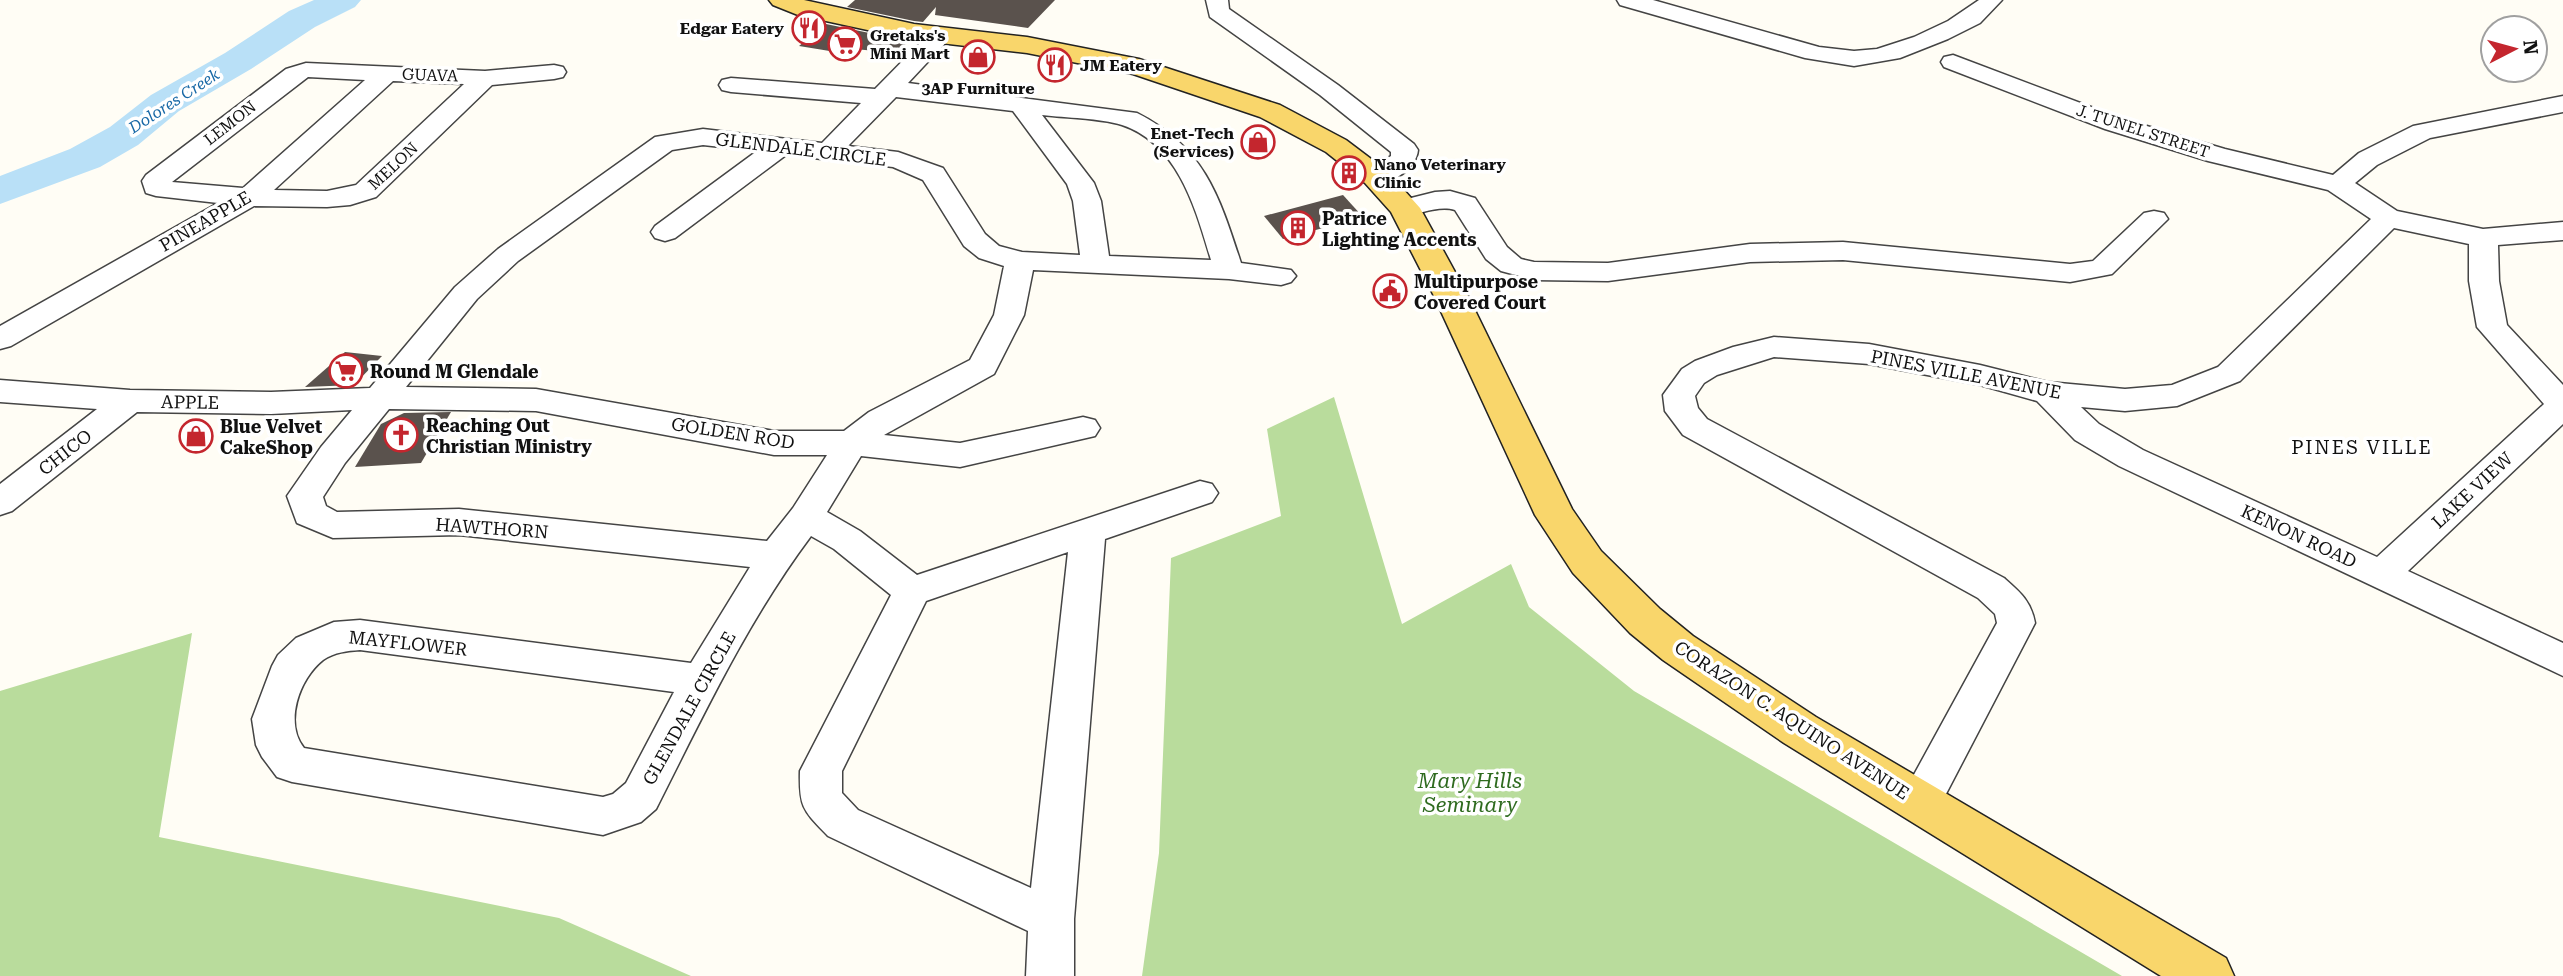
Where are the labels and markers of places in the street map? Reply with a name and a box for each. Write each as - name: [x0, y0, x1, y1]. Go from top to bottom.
- restaurant icon: Edgar Eatery: [790, 9, 828, 47]
- place label: Edgar Eatery: [680, 19, 784, 38]
- supermarket icon: Gretaks's Mini Mart: [826, 25, 864, 63]
- place label: Gretaks's Mini Mart: [870, 26, 950, 63]
- shop icon: 3AP Furniture: [959, 38, 997, 76]
- restaurant icon: JM Eatery: [1036, 46, 1074, 84]
- place label: JM Eatery: [1080, 56, 1162, 75]
- place label: 3AP Furniture: [921, 79, 1035, 98]
- shop icon: Enet-Tech (Services): [1239, 123, 1277, 161]
- place label: Enet-Tech (Services): [1150, 124, 1234, 161]
- building icon: Nano Veterinary Clinic: [1330, 154, 1368, 192]
- place label: Nano Veterinary Clinic: [1374, 155, 1506, 192]
- place label: Patrice Lighting Accents: [1322, 208, 1477, 250]
- building icon: Patrice Lighting Accents: [1279, 209, 1317, 247]
- place label: Multipurpose Covered Court: [1414, 271, 1546, 313]
- public building icon: Multipurpose Covered Court: [1371, 272, 1409, 310]
- supermarket icon: Round M Glendale: [327, 352, 365, 390]
- place label: Round M Glendale: [370, 361, 539, 382]
- place label: Reaching Out Christian Ministry: [426, 415, 592, 457]
- place label: Blue Velvet CakeShop: [220, 416, 322, 458]
- church icon: Reaching Out Christian Ministry: [382, 416, 420, 454]
- shop icon: Blue Velvet CakeShop: [177, 417, 215, 455]

